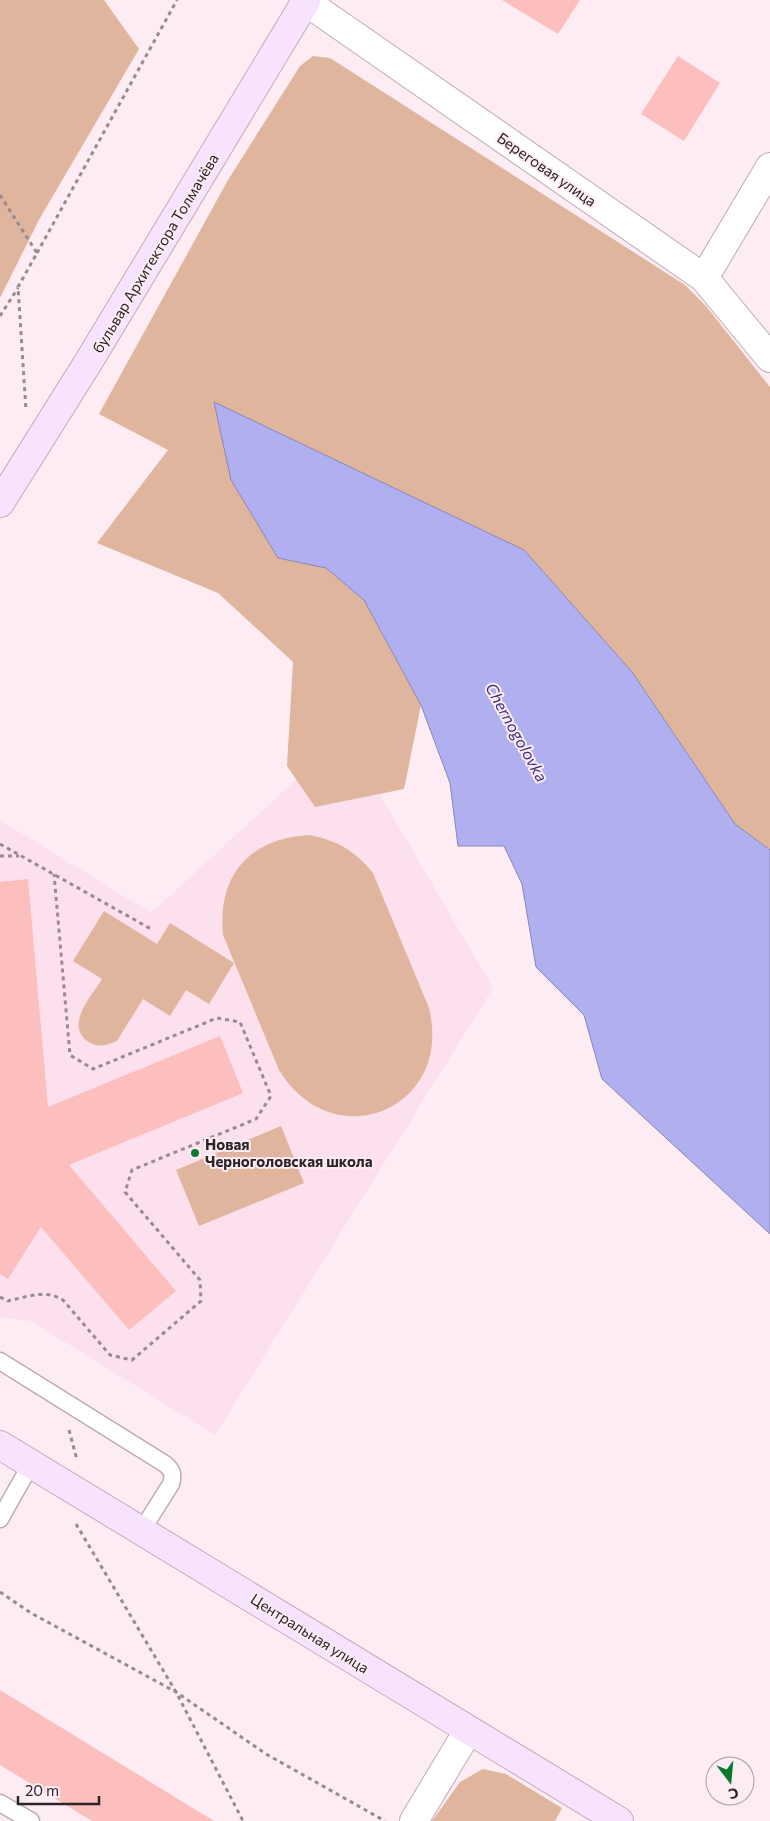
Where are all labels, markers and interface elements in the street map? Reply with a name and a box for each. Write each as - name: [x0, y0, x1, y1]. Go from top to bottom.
- street label: Береговая улица: [494, 128, 600, 210]
- street label: бульвар Архитектора Толмачёва: [88, 150, 222, 356]
- water label: Chernogolovka: [482, 679, 552, 785]
- place label: Новая Черноголовская школа: [205, 1135, 373, 1170]
- marker: Новая Черноголовская школа: [189, 1147, 201, 1159]
- street label: Центральная улица: [248, 1589, 372, 1677]
- north arrow: [705, 1756, 755, 1806]
- scale bar: [18, 1774, 99, 1806]
- text: 20 m: [25, 1781, 59, 1799]
- text: С: [727, 1784, 741, 1803]

